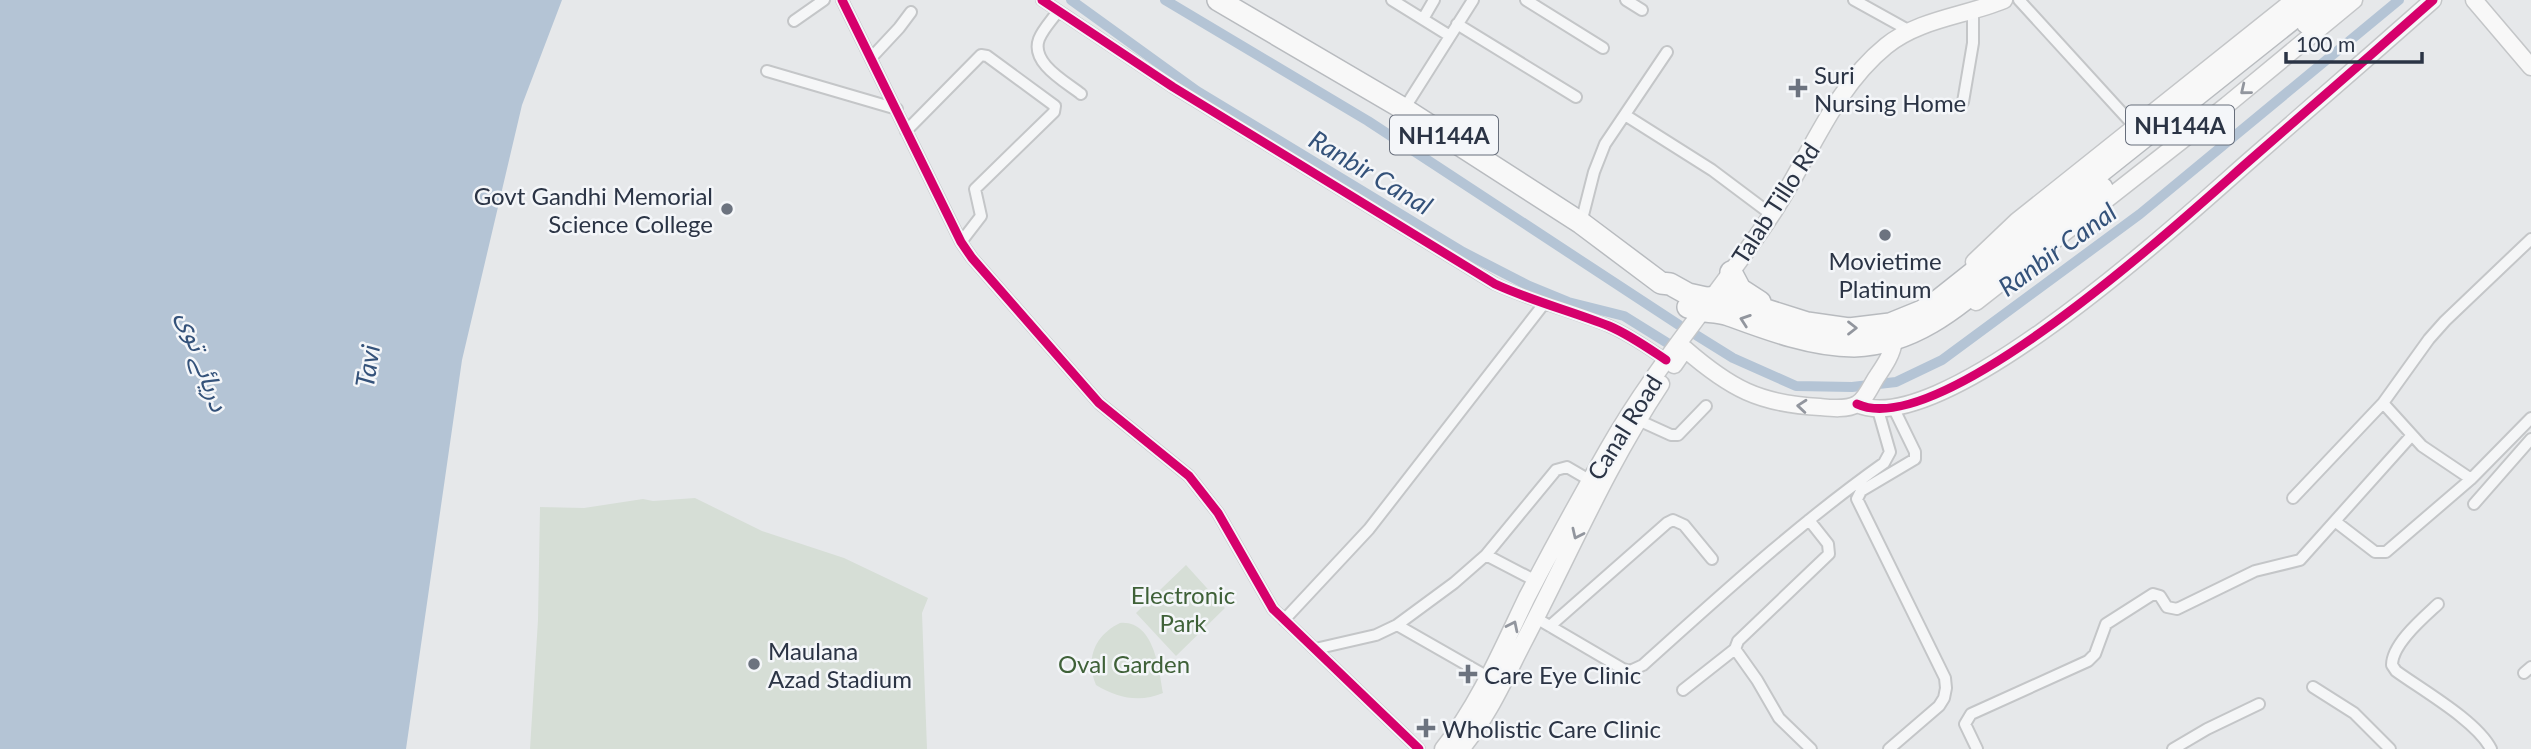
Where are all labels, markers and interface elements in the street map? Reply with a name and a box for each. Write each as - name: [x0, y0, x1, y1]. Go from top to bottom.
- scale bar: [2286, 21, 2422, 65]
- text: 100 m: [2296, 31, 2355, 56]
- place label: Suri Nursing Home: [1814, 60, 1966, 117]
- marker: Suri Nursing Home: [1788, 78, 1808, 98]
- one-way arrow: [2240, 82, 2252, 95]
- road number: NH144A: [2126, 106, 2234, 144]
- road number: NH144A: [1390, 116, 1498, 154]
- water label: Ranbir Canal: [1304, 123, 1439, 221]
- street label: Talab Tillo Rd: [1725, 137, 1825, 269]
- place label: Govt Gandhi Memorial Science College: [474, 181, 713, 238]
- water label: Ranbir Canal: [1992, 195, 2122, 303]
- marker: Govt Gandhi Memorial Science College: [719, 201, 735, 217]
- marker: Movietime Platinum: [1877, 227, 1893, 243]
- place label: Movietime Platinum: [1828, 246, 1942, 303]
- water label: دریائے توی: [170, 307, 236, 416]
- one-way arrow: [1739, 314, 1752, 328]
- one-way arrow: [1848, 320, 1858, 336]
- water label: Tavi: [348, 342, 386, 390]
- street label: Canal Road: [1580, 369, 1668, 485]
- one-way arrow: [1796, 399, 1807, 414]
- one-way arrow: [1571, 527, 1585, 539]
- park label: Electronic Park: [1131, 580, 1235, 637]
- one-way arrow: [1505, 621, 1518, 634]
- place label: Maulana Azad Stadium: [768, 636, 912, 693]
- park label: Oval Garden: [1058, 649, 1190, 678]
- marker: Maulana Azad Stadium: [746, 656, 762, 672]
- place label: Care Eye Clinic: [1484, 660, 1641, 689]
- marker: Care Eye Clinic: [1458, 664, 1478, 684]
- place label: Wholistic Care Clinic: [1442, 714, 1661, 743]
- marker: Wholistic Care Clinic: [1416, 718, 1436, 738]

